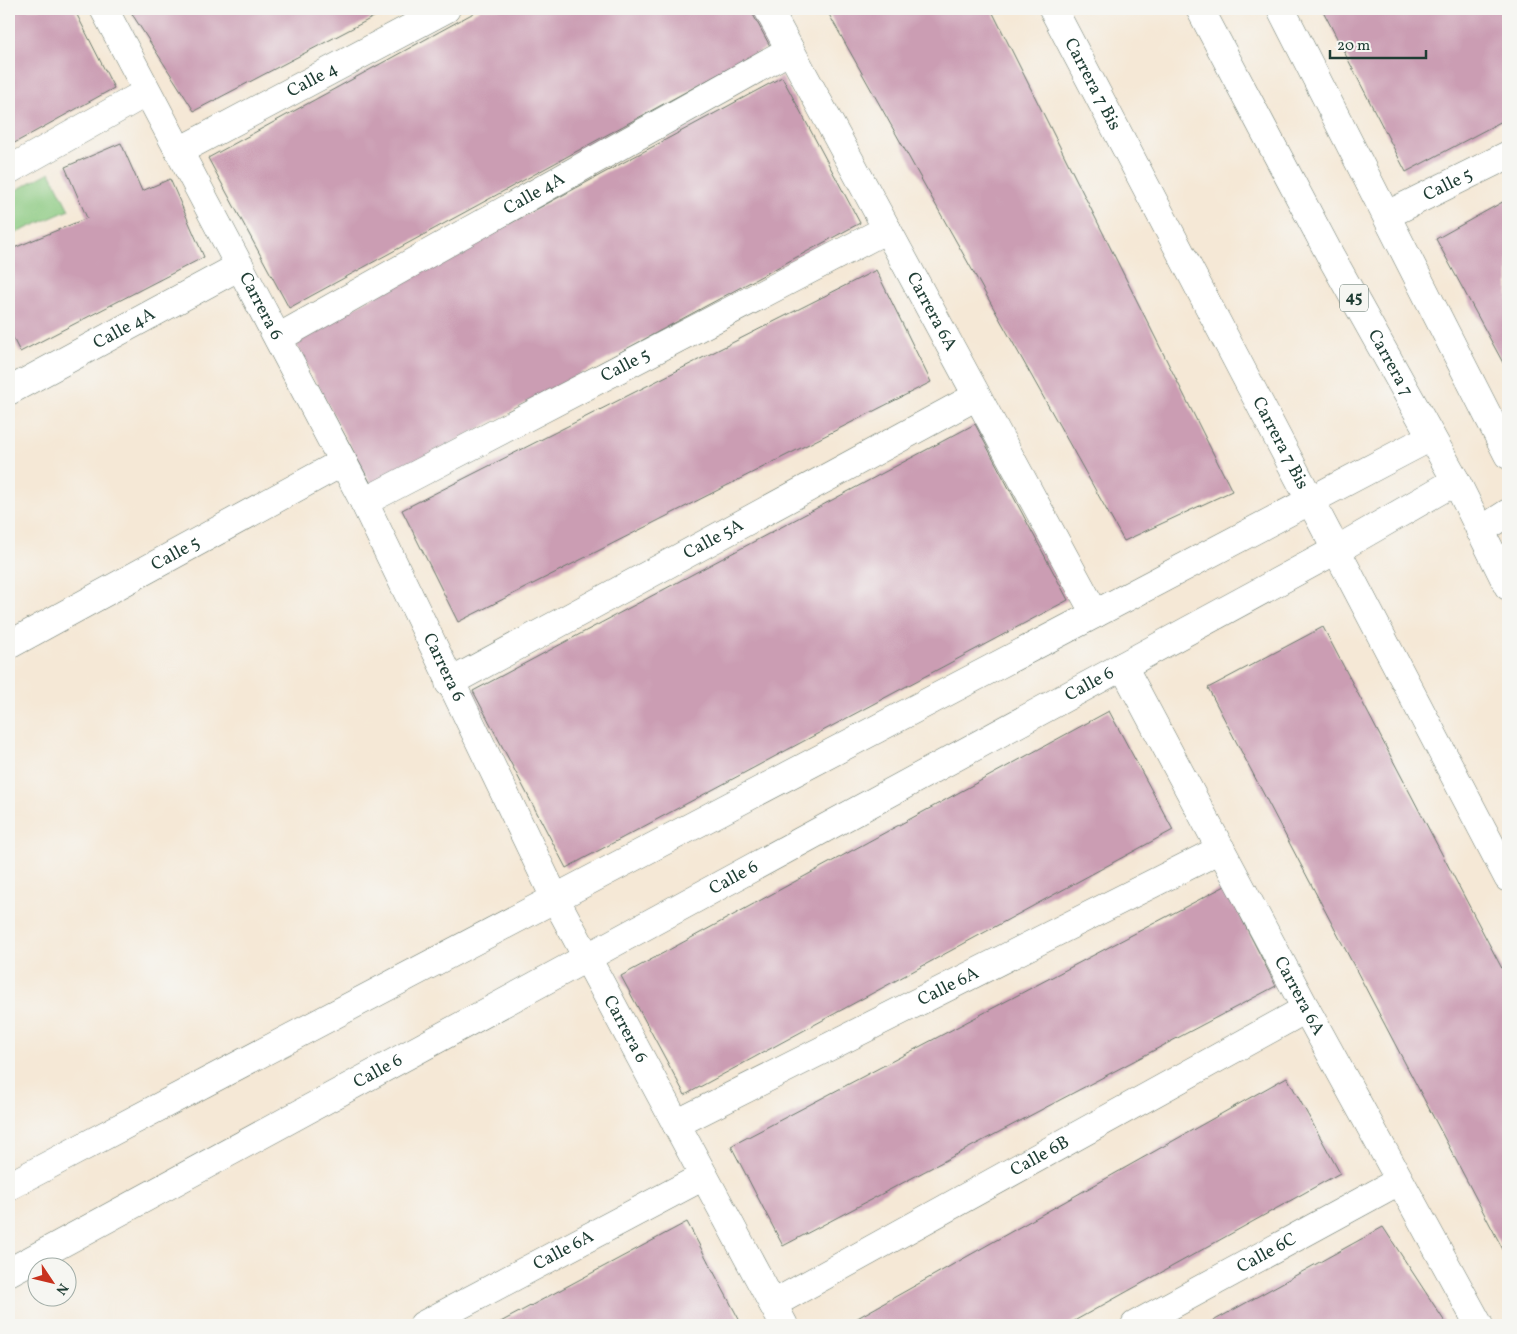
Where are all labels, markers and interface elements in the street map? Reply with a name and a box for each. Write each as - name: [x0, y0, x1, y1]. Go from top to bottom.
- scale bar: [1330, 28, 1426, 60]
- street label: Carrera 7 Bis: [1058, 34, 1127, 135]
- text: 20 m: [1337, 36, 1370, 57]
- street label: Calle 4: [282, 56, 342, 104]
- street label: Calle 5: [1419, 162, 1477, 208]
- street label: Calle 4A: [499, 166, 570, 221]
- street label: Carrera 6: [233, 268, 289, 345]
- street label: Carrera 6A: [900, 268, 963, 356]
- road number: 45: [1340, 284, 1368, 312]
- street label: Calle 4A: [89, 302, 160, 356]
- street label: Carrera 7: [1362, 325, 1419, 401]
- street label: Calle 5: [597, 342, 655, 389]
- street label: Carrera 7 Bis: [1246, 392, 1315, 494]
- street label: Calle 5A: [679, 513, 748, 566]
- street label: Calle 5: [147, 530, 205, 577]
- street label: Carrera 6: [417, 629, 471, 706]
- street label: Calle 6: [1060, 661, 1119, 708]
- street label: Calle 6: [705, 854, 763, 901]
- street label: Carrera 6A: [1268, 952, 1331, 1040]
- street label: Calle 6A: [913, 961, 983, 1013]
- street label: Carrera 6: [597, 991, 654, 1068]
- street label: Calle 6: [349, 1048, 407, 1095]
- street label: Calle 6B: [1006, 1130, 1074, 1183]
- street label: Calle 6A: [529, 1224, 599, 1277]
- street label: Calle 6C: [1232, 1227, 1301, 1280]
- north arrow: [28, 1256, 78, 1306]
- text: N: [51, 1279, 72, 1298]

